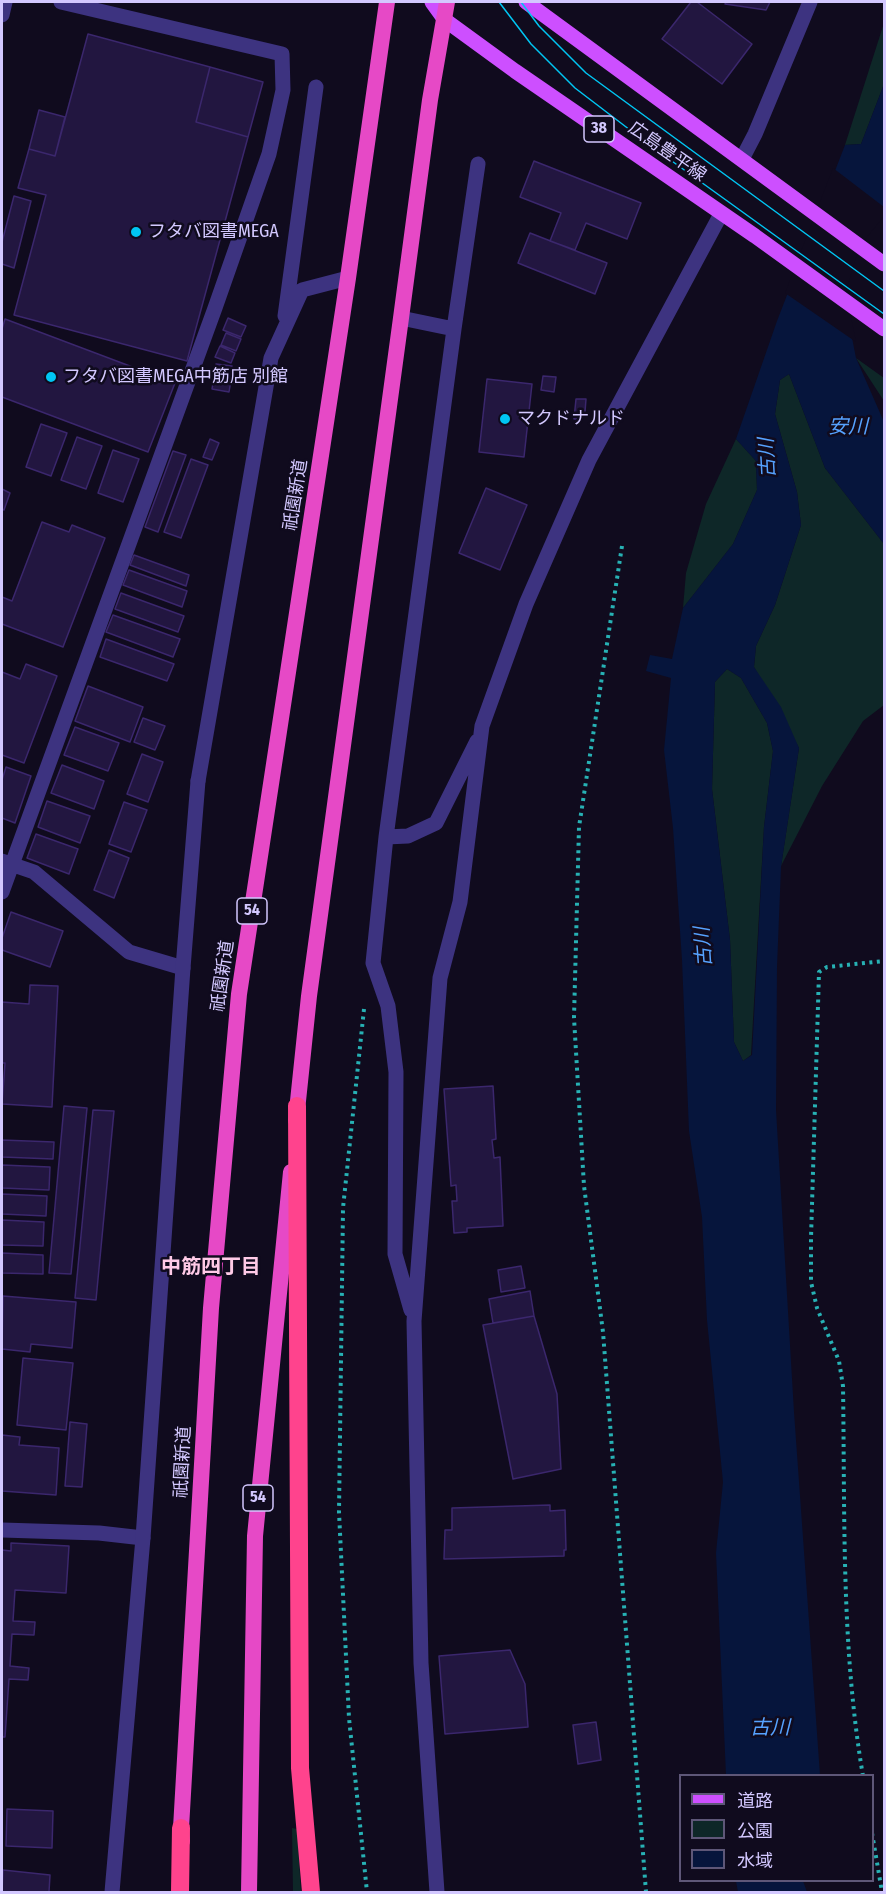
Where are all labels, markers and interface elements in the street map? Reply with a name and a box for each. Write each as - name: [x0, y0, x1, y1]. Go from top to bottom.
- road number: 38: [584, 116, 614, 142]
- street label: 広島豊平線: [624, 117, 710, 187]
- place label: フタバ図書MEGA: [148, 221, 279, 243]
- marker: フタバ図書MEGA: [129, 225, 143, 239]
- place label: フタバ図書MEGA中筋店 別館: [63, 366, 288, 388]
- marker: フタバ図書MEGA中筋店 別館: [44, 370, 58, 384]
- place label: マクドナルド: [517, 408, 625, 430]
- marker: マクドナルド: [498, 412, 512, 426]
- water label: 安川: [828, 415, 868, 439]
- water label: 古川: [755, 437, 781, 479]
- street label: 祇園新道: [280, 458, 312, 532]
- road number: 54: [237, 898, 267, 924]
- water label: 古川: [691, 926, 717, 968]
- street label: 祇園新道: [207, 939, 239, 1013]
- district label: 中筋四丁目: [161, 1255, 261, 1279]
- street label: 祇園新道: [170, 1425, 196, 1499]
- road number: 54: [243, 1485, 273, 1511]
- water label: 古川: [750, 1716, 790, 1740]
- legend: [679, 1774, 874, 1882]
- text: 道路: [737, 1790, 773, 1812]
- text: 公園: [737, 1820, 773, 1842]
- text: 水域: [737, 1850, 773, 1872]

